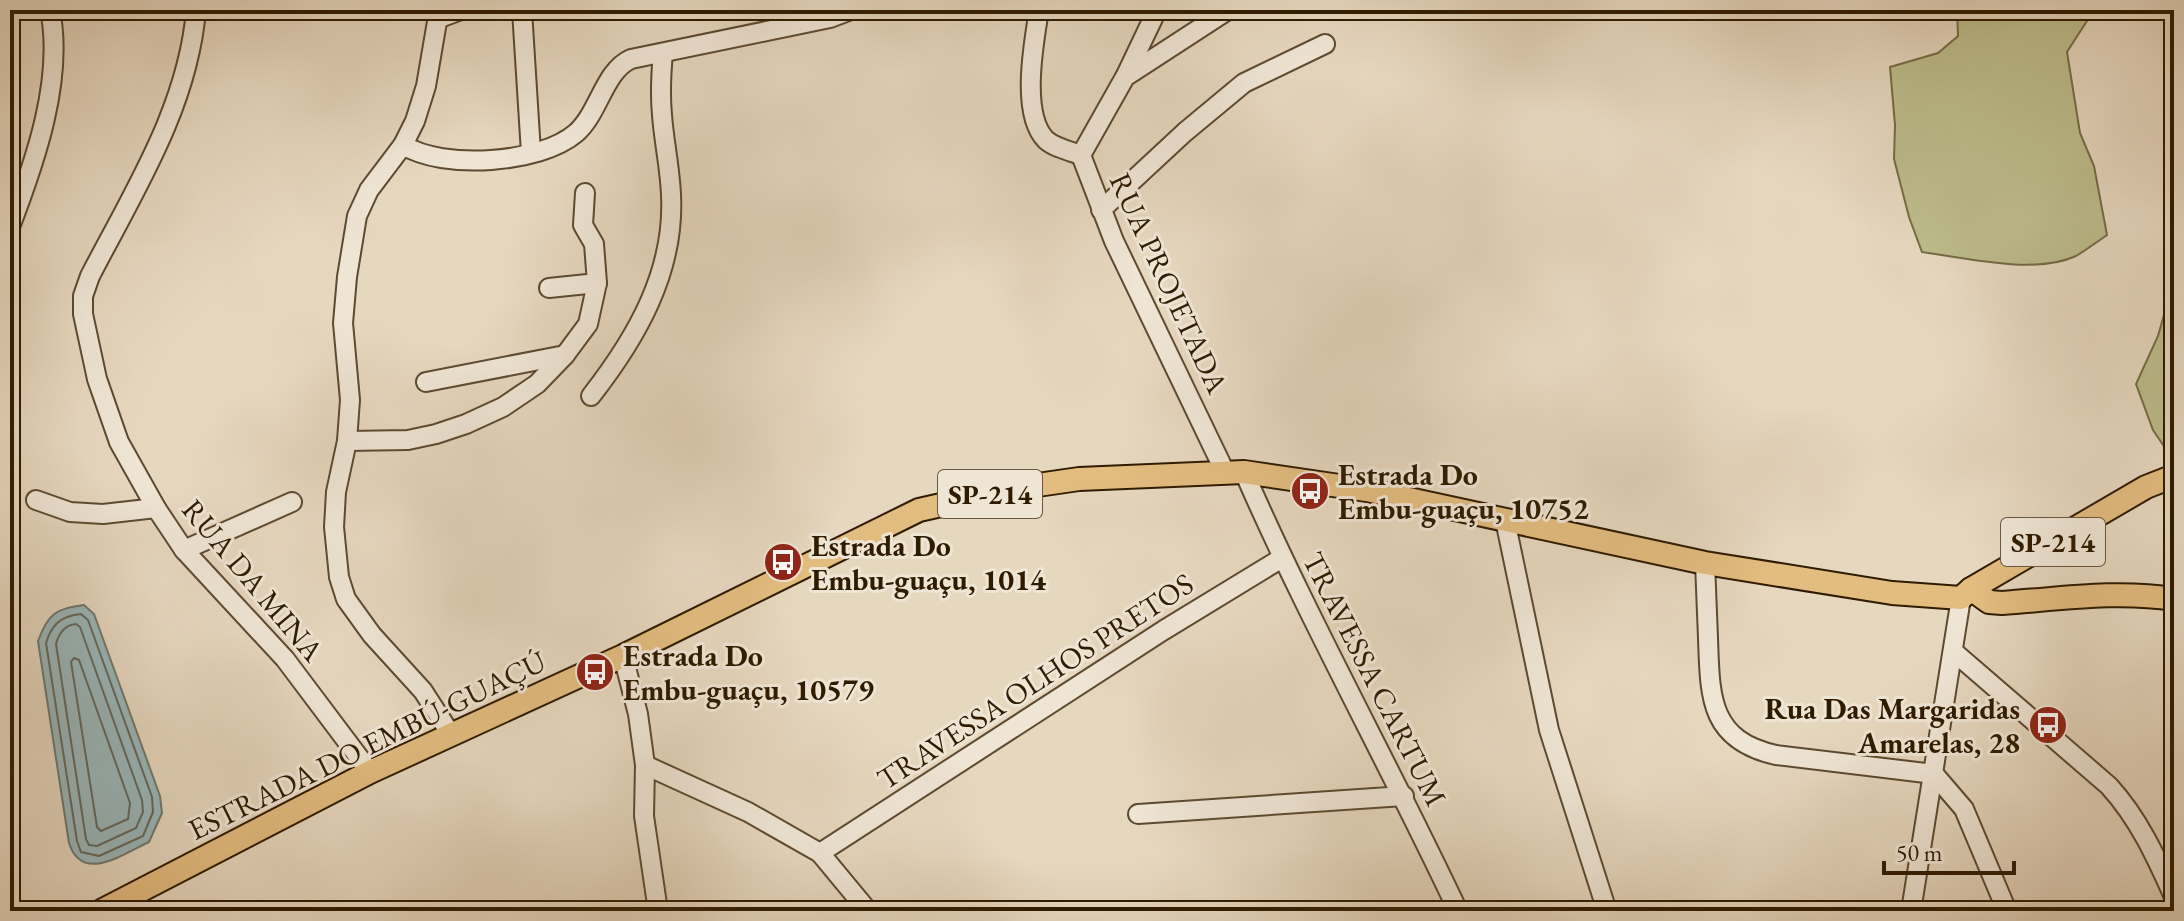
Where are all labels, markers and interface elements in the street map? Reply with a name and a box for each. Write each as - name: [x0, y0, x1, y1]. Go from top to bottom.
- street label: RUA PROJETADA: [1101, 166, 1237, 400]
- place label: Estrada Do Embu-guaçu, 10752: [1338, 455, 1589, 528]
- road number: SP-214: [938, 470, 1042, 518]
- bus stop icon: Estrada Do Embu-guaçu, 10752: [1289, 470, 1331, 512]
- street label: RUA DA MINA: [174, 491, 333, 670]
- road number: SP-214: [2001, 518, 2105, 566]
- place label: Estrada Do Embu-guaçu, 1014: [811, 526, 1047, 599]
- bus stop icon: Estrada Do Embu-guaçu, 1014: [762, 541, 804, 583]
- street label: TRAVESSA CARTUM: [1294, 545, 1456, 813]
- street label: TRAVESSA OLHOS PRETOS: [869, 564, 1201, 798]
- place label: Estrada Do Embu-guaçu, 10579: [623, 636, 874, 709]
- street label: ESTRADA DO EMBÚ-GUAÇÚ: [182, 641, 552, 849]
- bus stop icon: Estrada Do Embu-guaçu, 10579: [574, 651, 616, 693]
- place label: Rua Das Margaridas Amarelas, 28: [1764, 689, 2020, 762]
- bus stop icon: Rua Das Margaridas Amarelas, 28: [2027, 704, 2069, 746]
- scale bar: [1884, 825, 2014, 875]
- text: 50 m: [1896, 837, 1943, 868]

